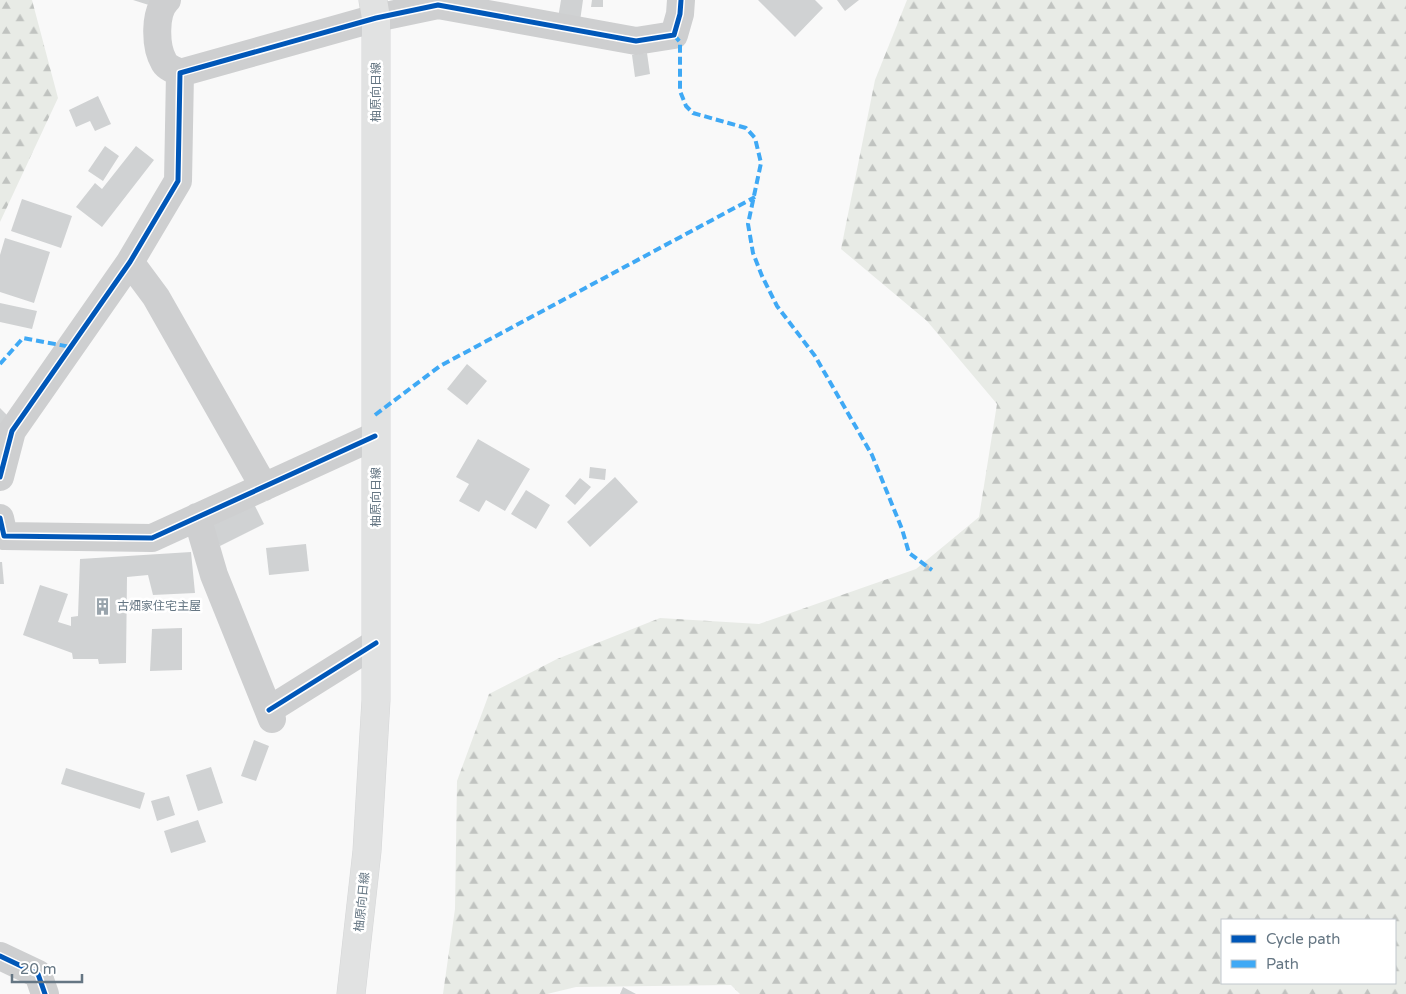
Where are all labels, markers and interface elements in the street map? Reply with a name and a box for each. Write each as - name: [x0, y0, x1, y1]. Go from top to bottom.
- street label: 柚原向日線: [369, 62, 383, 122]
- street label: 柚原向日線: [369, 467, 383, 527]
- building icon: 古畑家住宅主屋: [93, 596, 113, 616]
- place label: 古畑家住宅主屋: [117, 599, 201, 613]
- street label: 柚原向日線: [352, 871, 372, 933]
- legend: [1221, 919, 1396, 984]
- text: Cycle path: [1266, 930, 1340, 948]
- scale bar: [12, 952, 82, 984]
- text: Path: [1266, 955, 1299, 973]
- text: 20 m: [20, 960, 57, 978]

